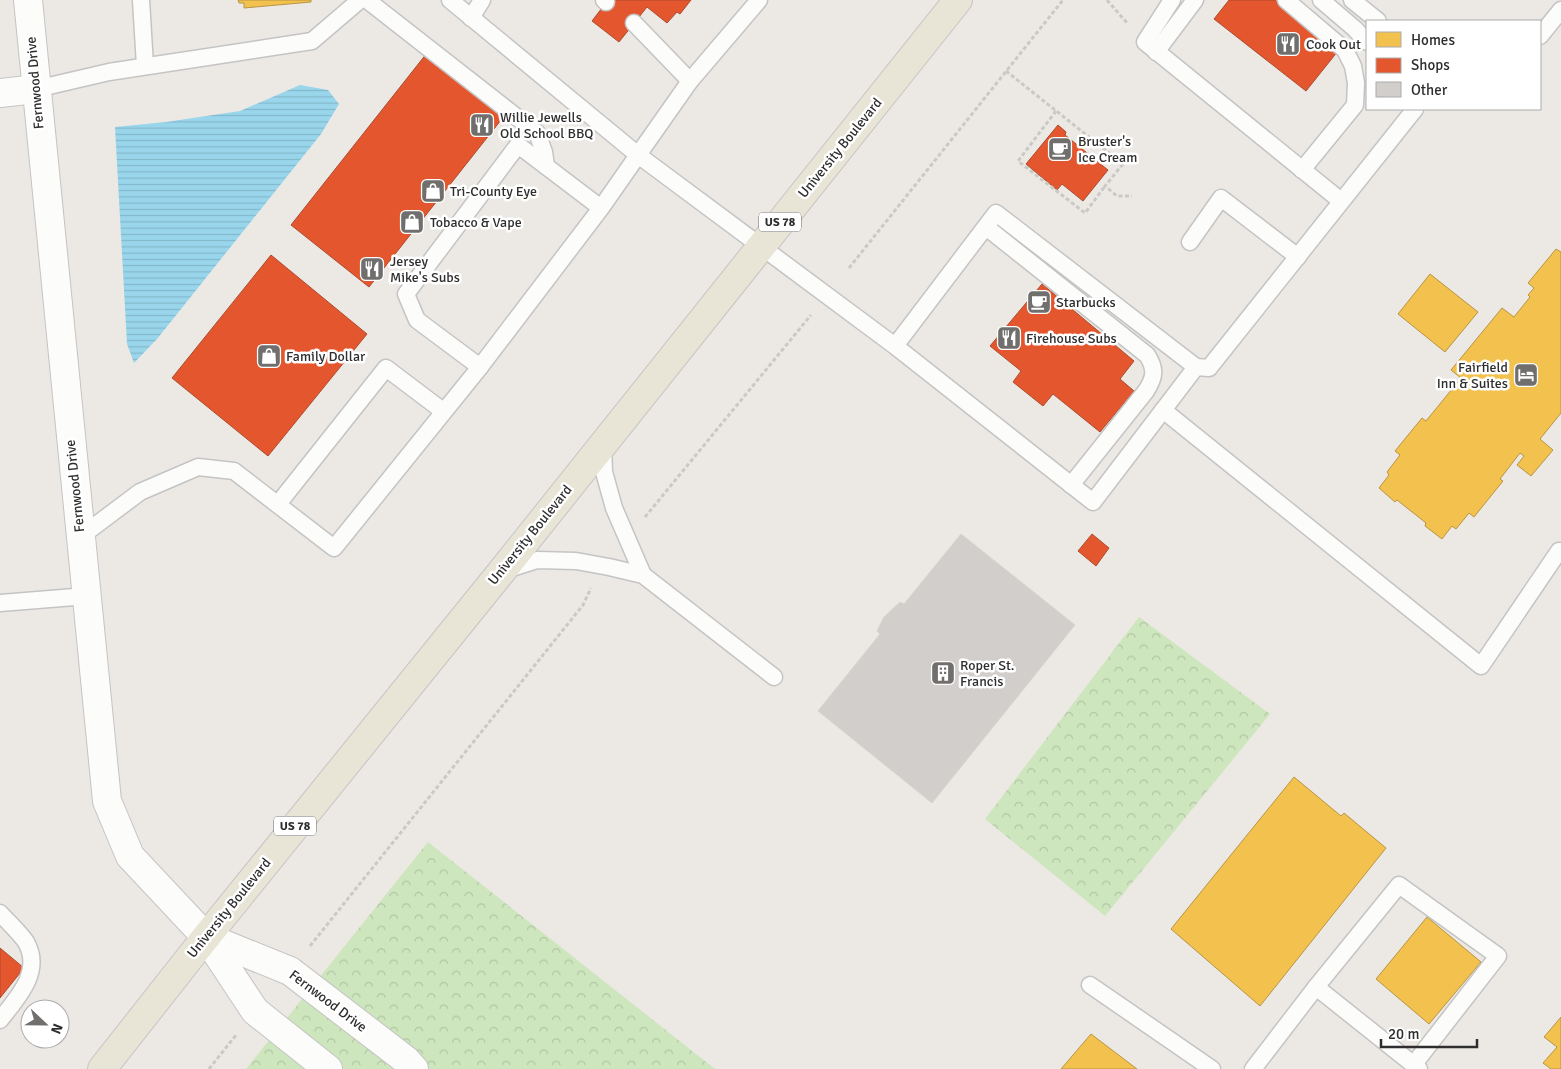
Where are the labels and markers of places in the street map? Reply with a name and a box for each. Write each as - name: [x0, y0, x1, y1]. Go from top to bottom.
- restaurant icon: Cook Out: [1275, 31, 1301, 57]
- place label: Cook Out: [1306, 36, 1361, 53]
- place label: Willie Jewells Old School BBQ: [500, 109, 593, 142]
- restaurant icon: Willie Jewells Old School BBQ: [469, 112, 495, 138]
- place label: Bruster's Ice Cream: [1078, 133, 1137, 166]
- cafe icon: Bruster's Ice Cream: [1047, 136, 1073, 162]
- shop icon: Tri-County Eye: [420, 178, 446, 204]
- place label: Tri-County Eye: [450, 183, 537, 200]
- shop icon: Tobacco & Vape: [399, 209, 425, 235]
- place label: Tobacco & Vape: [430, 214, 522, 231]
- place label: Jersey Mike's Subs: [390, 253, 460, 286]
- restaurant icon: Jersey Mike's Subs: [359, 256, 385, 282]
- cafe icon: Starbucks: [1026, 289, 1052, 315]
- place label: Starbucks: [1056, 294, 1116, 311]
- restaurant icon: Firehouse Subs: [996, 325, 1022, 351]
- place label: Firehouse Subs: [1026, 330, 1117, 347]
- shop icon: Family Dollar: [256, 343, 282, 369]
- place label: Family Dollar: [286, 348, 366, 365]
- place label: Fairfield Inn & Suites: [1437, 359, 1508, 392]
- hotel icon: Fairfield Inn & Suites: [1513, 362, 1539, 388]
- place label: Roper St. Francis: [960, 657, 1015, 690]
- building icon: Roper St. Francis: [930, 660, 956, 686]

